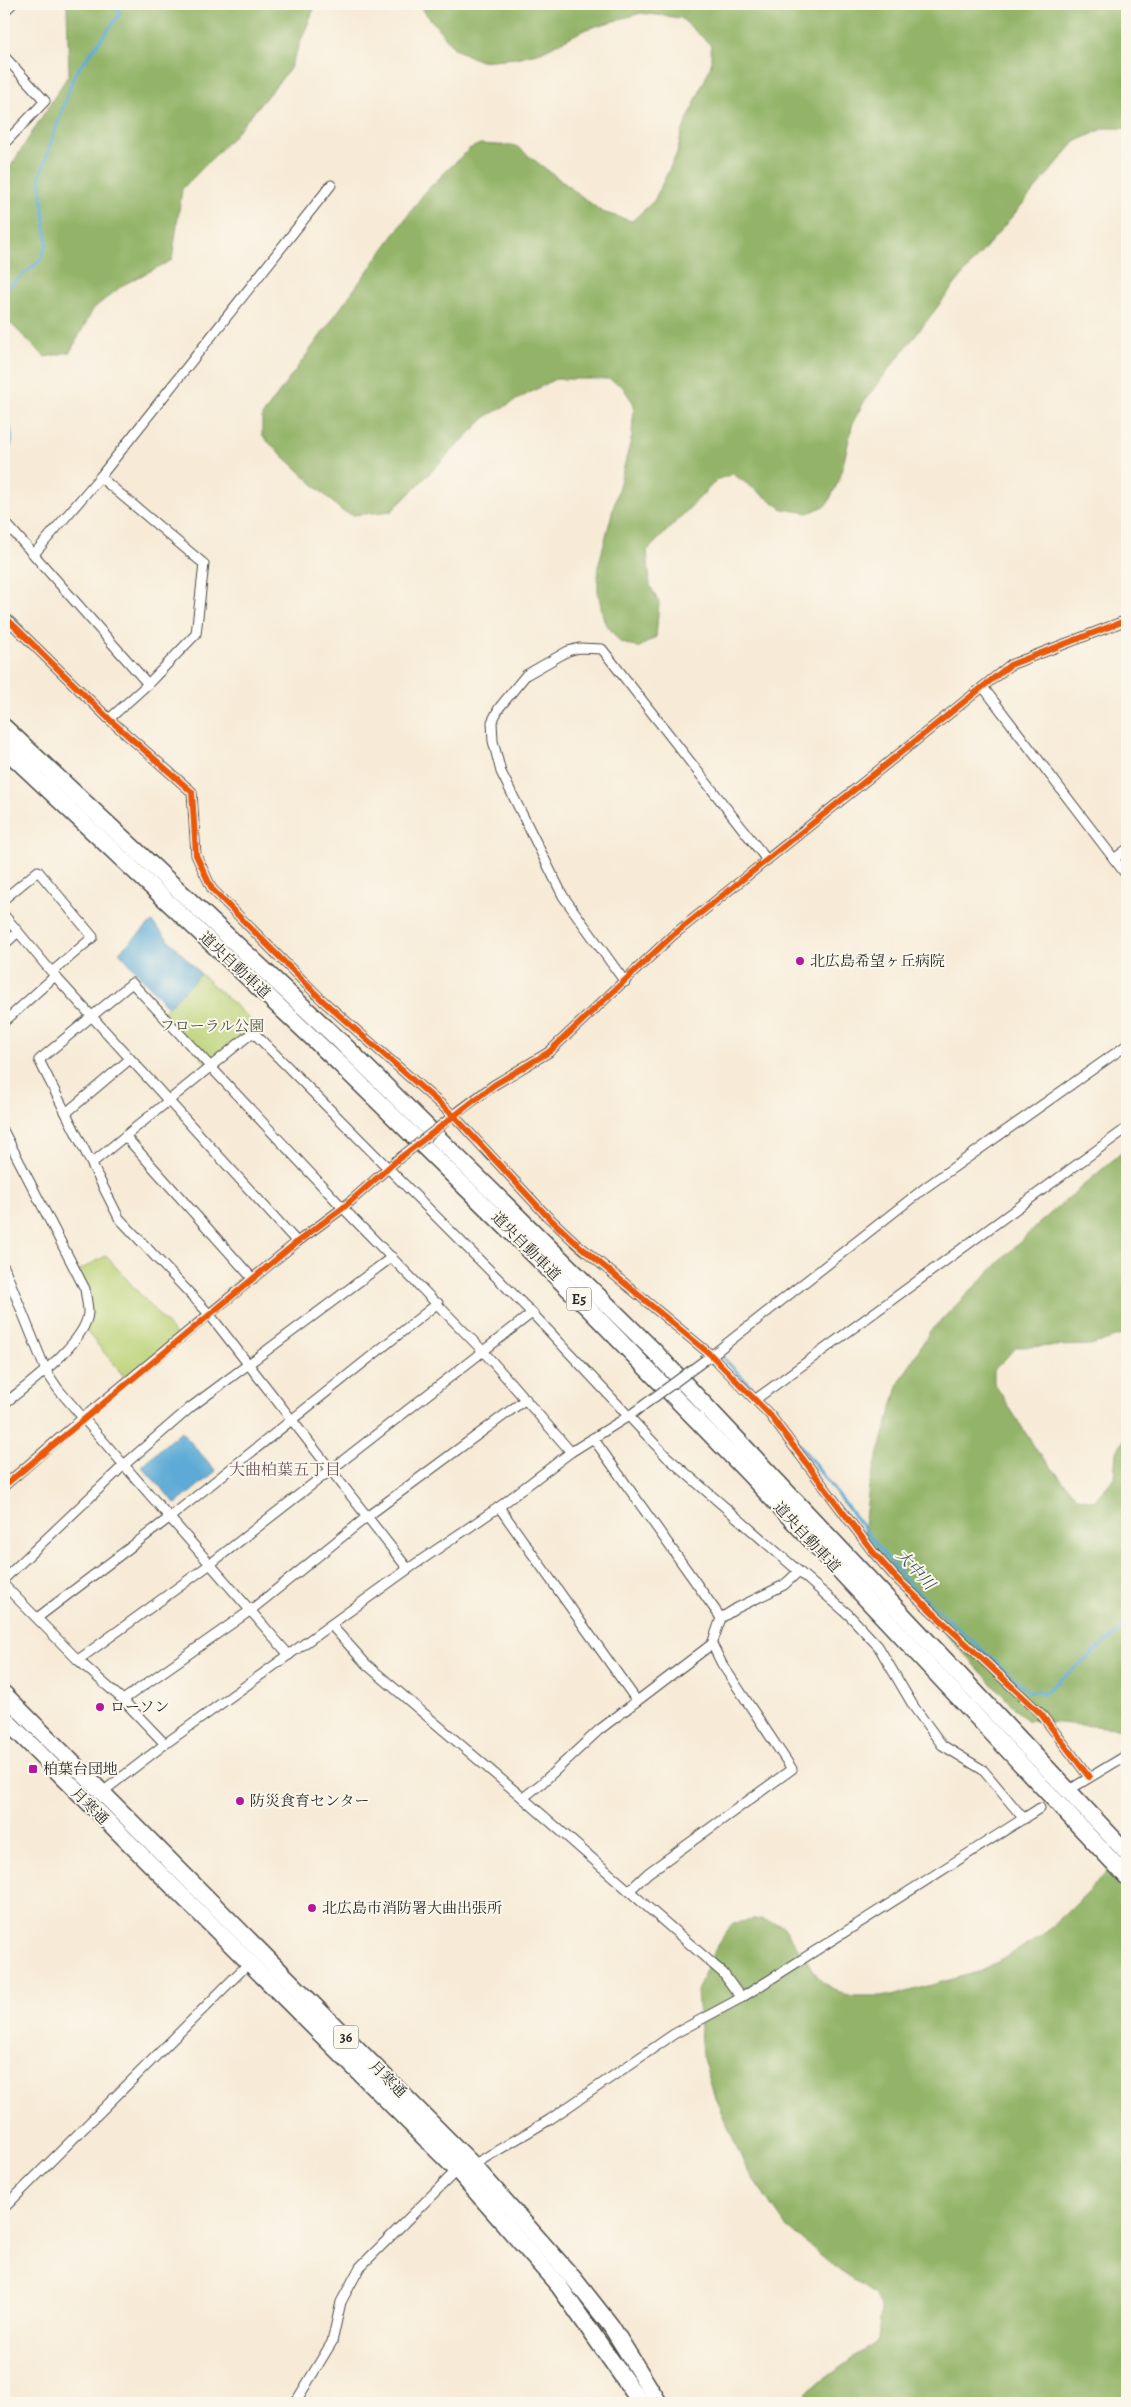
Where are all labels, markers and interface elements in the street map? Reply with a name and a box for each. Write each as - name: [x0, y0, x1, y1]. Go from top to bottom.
- street label: 道央自動車道: [195, 927, 275, 1003]
- place label: 北広島希望ヶ丘病院: [810, 951, 945, 971]
- marker: 北広島希望ヶ丘病院: [794, 955, 806, 967]
- park label: フローラル公園: [160, 1016, 264, 1036]
- street label: 道央自動車道: [487, 1207, 565, 1285]
- road number: E5: [566, 1288, 592, 1310]
- district label: 大曲柏葉五丁目: [229, 1459, 341, 1481]
- street label: 道央自動車道: [769, 1497, 845, 1577]
- water label: 大中川: [891, 1545, 941, 1596]
- place label: ローソン: [110, 1697, 169, 1717]
- marker: ローソン: [94, 1701, 106, 1713]
- place label: 柏葉台団地: [43, 1759, 118, 1779]
- marker: 柏葉台団地: [27, 1763, 39, 1775]
- street label: 月寒通: [67, 1783, 113, 1829]
- place label: 防災食育センター: [250, 1791, 369, 1811]
- marker: 防災食育センター: [234, 1795, 246, 1807]
- place label: 北広島市消防署大曲出張所: [322, 1898, 502, 1918]
- marker: 北広島市消防署大曲出張所: [306, 1902, 318, 1914]
- road number: 36: [334, 2025, 358, 2048]
- street label: 月寒通: [365, 2056, 411, 2102]

